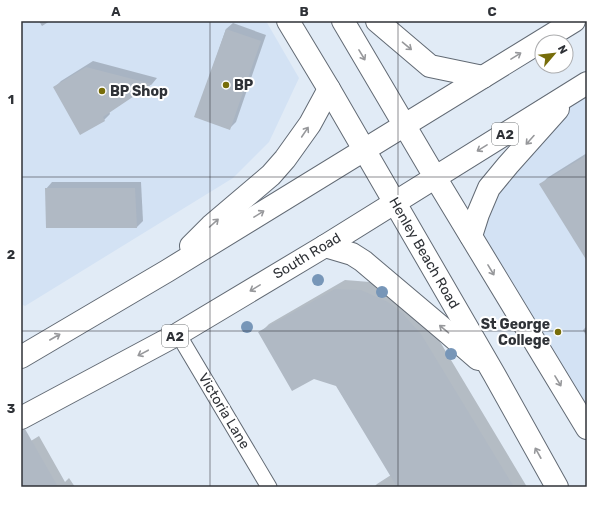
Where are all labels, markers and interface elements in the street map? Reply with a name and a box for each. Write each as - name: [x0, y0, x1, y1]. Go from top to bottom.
- text: A: [111, 4, 121, 19]
- text: B: [299, 4, 309, 19]
- text: C: [487, 4, 497, 19]
- north arrow: [534, 34, 574, 74]
- one-way arrow: [401, 42, 412, 51]
- text: N: [555, 43, 570, 56]
- one-way arrow: [359, 49, 367, 61]
- one-way arrow: [510, 52, 521, 60]
- place label: BP: [234, 77, 254, 94]
- marker: BP: [221, 80, 231, 90]
- place label: BP Shop: [110, 83, 168, 100]
- marker: BP Shop: [97, 86, 107, 96]
- text: 1: [8, 92, 14, 107]
- road number: A2: [492, 123, 518, 145]
- one-way arrow: [301, 127, 309, 138]
- one-way arrow: [526, 135, 535, 145]
- one-way arrow: [477, 144, 488, 152]
- street label: Henley Beach Road: [385, 194, 463, 312]
- one-way arrow: [253, 209, 265, 217]
- one-way arrow: [209, 219, 219, 228]
- street label: South Road: [270, 229, 344, 283]
- text: 2: [7, 247, 15, 262]
- one-way arrow: [487, 264, 495, 275]
- one-way arrow: [249, 284, 261, 292]
- place label: St George College: [481, 316, 550, 349]
- one-way arrow: [439, 324, 449, 333]
- road number: A2: [162, 325, 188, 347]
- marker: St George College: [553, 327, 563, 337]
- one-way arrow: [49, 333, 61, 341]
- one-way arrow: [137, 350, 149, 357]
- street label: Victoria Lane: [195, 370, 253, 452]
- one-way arrow: [555, 375, 563, 387]
- text: 3: [7, 401, 16, 416]
- one-way arrow: [533, 447, 541, 459]

